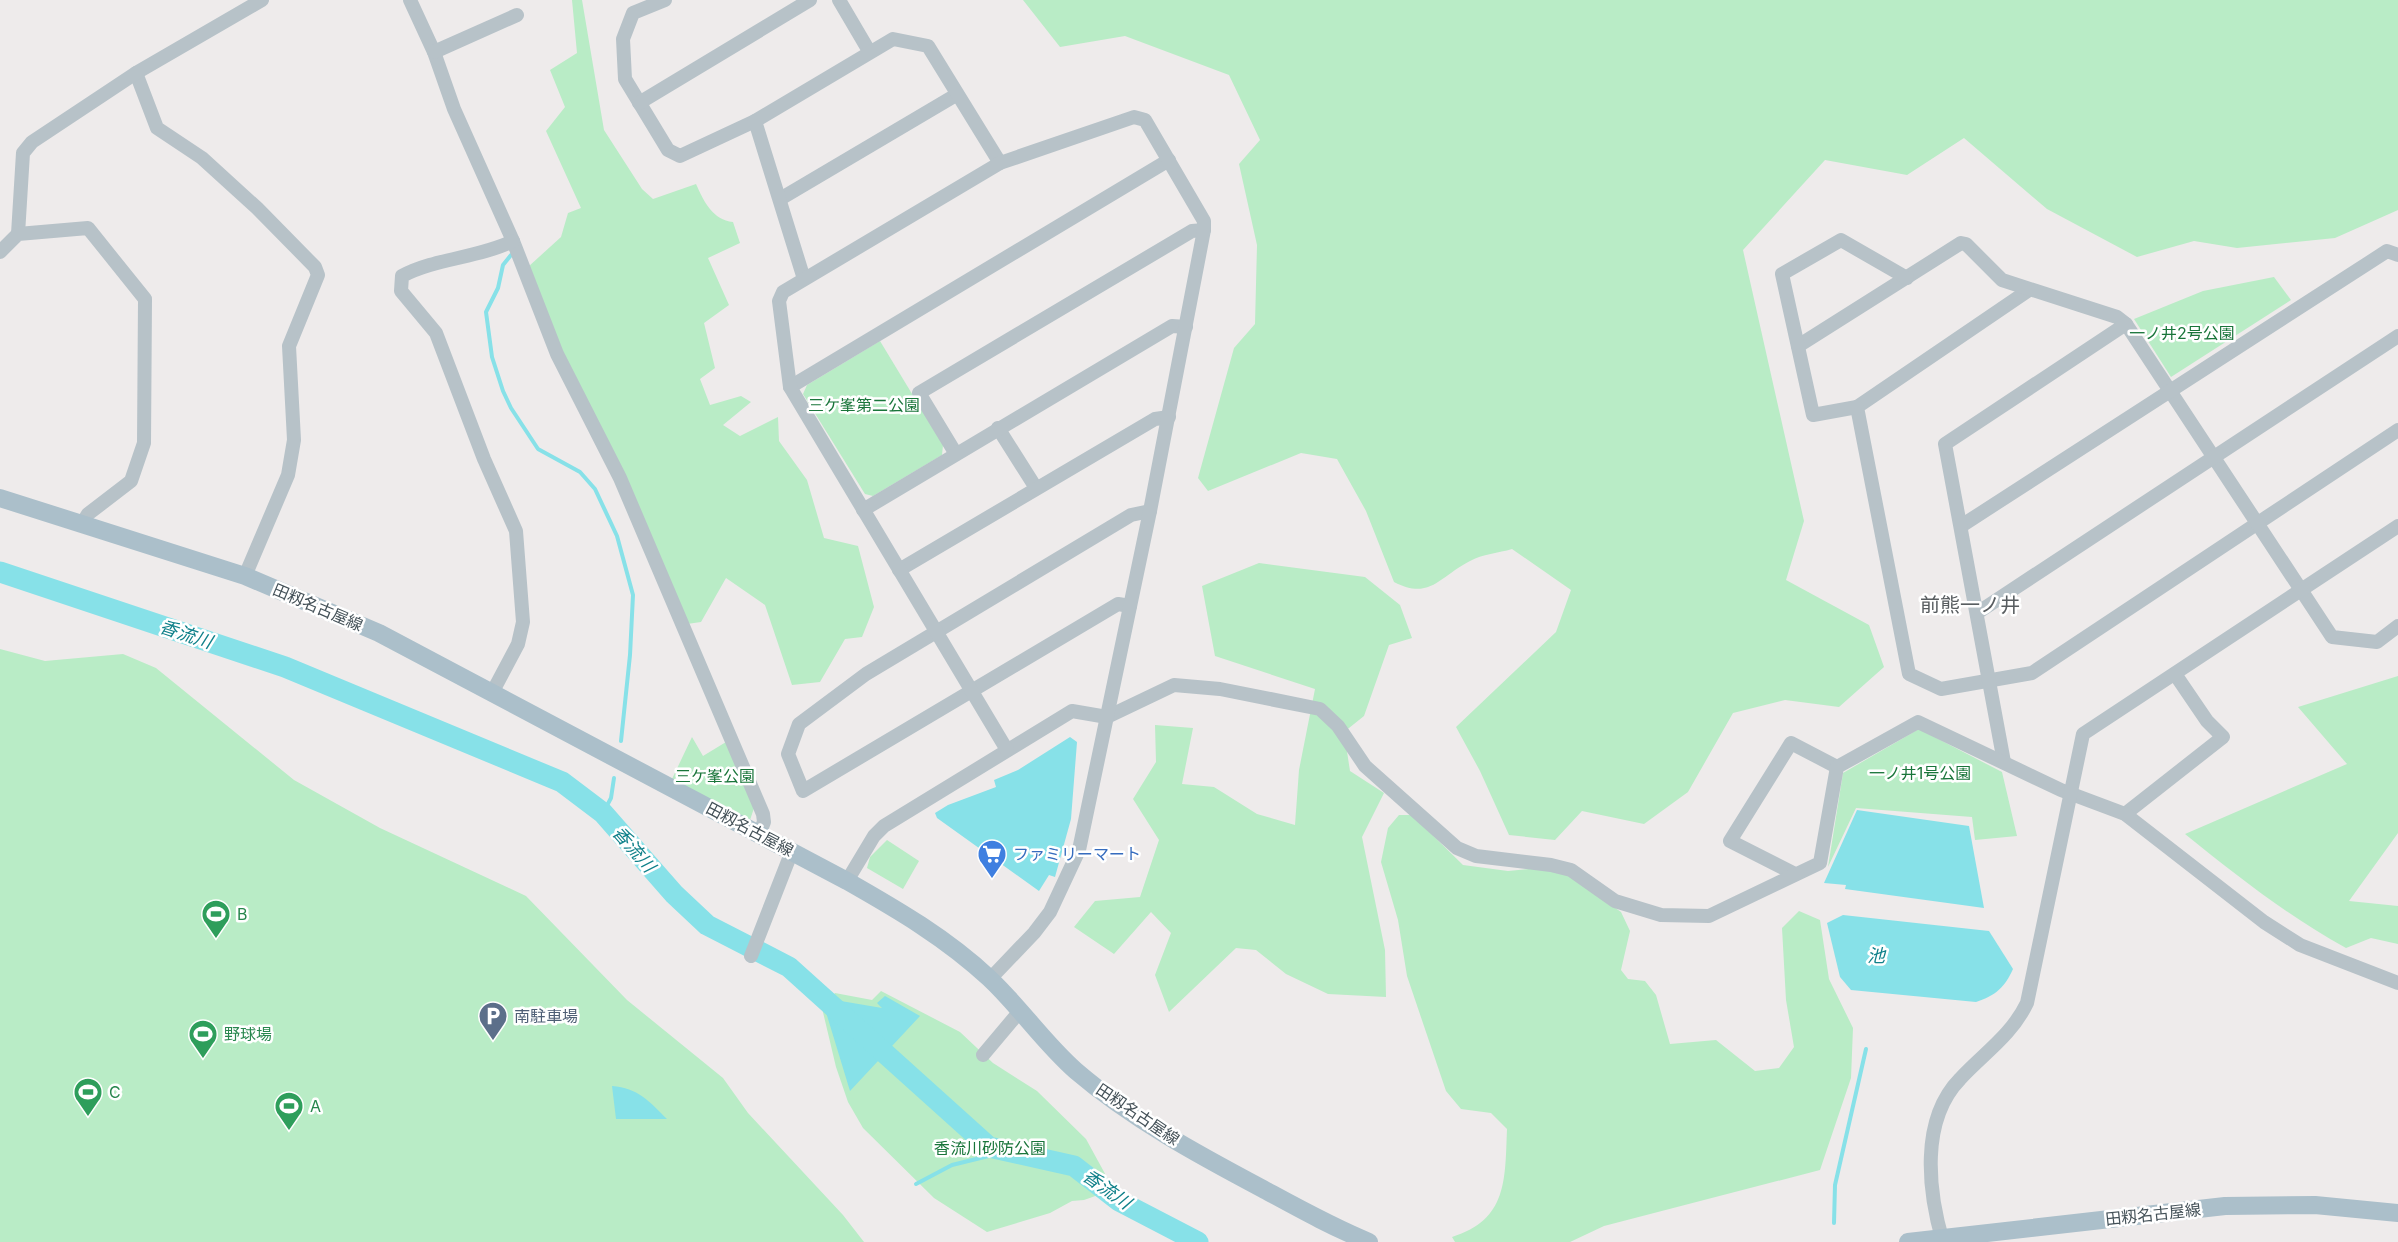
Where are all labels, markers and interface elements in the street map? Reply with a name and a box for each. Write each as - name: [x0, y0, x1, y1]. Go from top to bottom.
- park label: 一ノ井2号公園: [2129, 323, 2235, 343]
- park label: 三ケ峯第二公園: [808, 395, 920, 415]
- street label: 田籾名古屋線: [270, 579, 366, 635]
- district label: 前熊一ノ井: [1920, 593, 2020, 617]
- water label: 香流川: [157, 616, 217, 653]
- park label: 一ノ井1号公園: [1869, 763, 1971, 783]
- park label: 三ケ峯公園: [675, 766, 755, 786]
- street label: 田籾名古屋線: [703, 798, 797, 860]
- water label: 香流川: [608, 822, 661, 878]
- supermarket icon: ファミリーマート: [976, 838, 1008, 880]
- place label: ファミリーマート: [1013, 844, 1141, 864]
- sports icon: B: [200, 898, 232, 940]
- place label: B: [237, 904, 247, 924]
- water label: 池: [1867, 945, 1887, 966]
- parking icon: 南駐車場: [477, 1000, 509, 1042]
- place label: 南駐車場: [514, 1006, 578, 1026]
- sports icon: 野球場: [187, 1018, 219, 1060]
- place label: 野球場: [224, 1024, 272, 1044]
- sports icon: C: [72, 1076, 104, 1118]
- street label: 田籾名古屋線: [1093, 1079, 1183, 1149]
- place label: C: [109, 1082, 121, 1102]
- sports icon: A: [273, 1090, 305, 1132]
- place label: A: [310, 1096, 321, 1116]
- park label: 香流川砂防公園: [934, 1138, 1046, 1158]
- water label: 香流川: [1079, 1165, 1137, 1214]
- street label: 田籾名古屋線: [2104, 1199, 2202, 1229]

